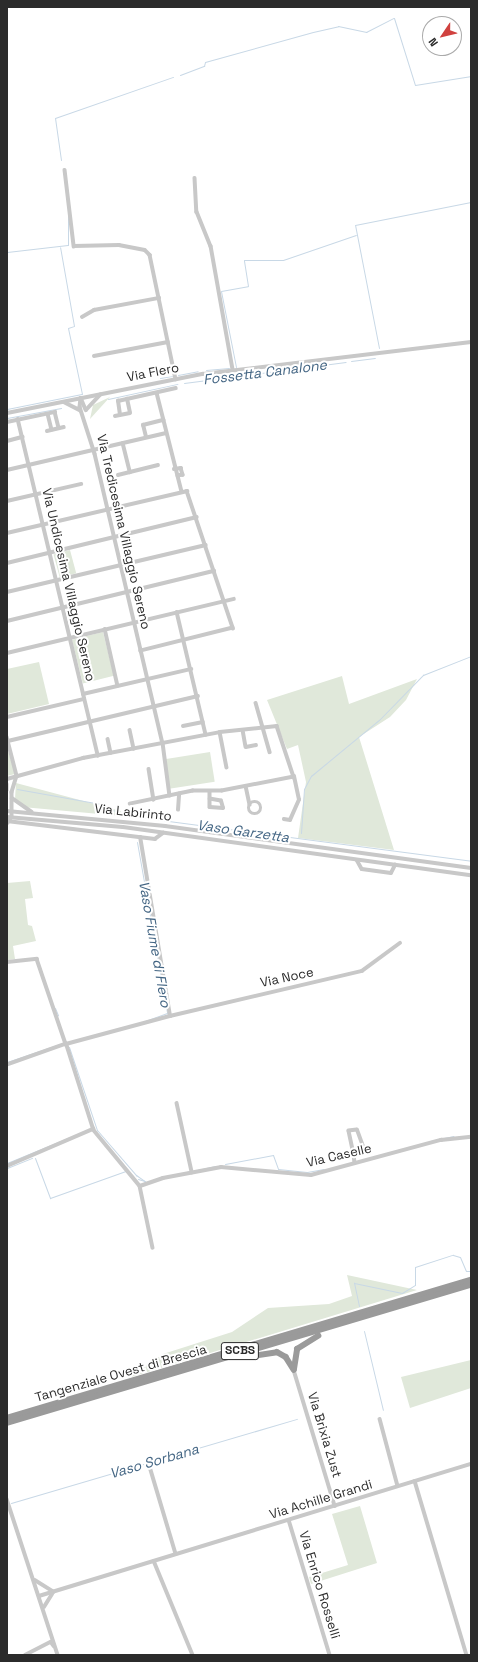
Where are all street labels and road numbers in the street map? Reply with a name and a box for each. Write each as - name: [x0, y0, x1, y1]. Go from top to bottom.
- street label: Via Flero: [126, 360, 180, 386]
- street label: Via Tredicesima Villaggio Sereno: [93, 433, 153, 631]
- street label: Via Undicesima Villaggio Sereno: [38, 487, 98, 683]
- street label: Via Labirinto: [93, 801, 173, 825]
- street label: Via Noce: [259, 965, 315, 991]
- street label: Via Caselle: [305, 1141, 373, 1171]
- road number: SCBS: [220, 1341, 260, 1361]
- street label: Tangenziale Ovest di Brescia: [33, 1342, 209, 1406]
- street label: Via Brixia Zust: [304, 1390, 344, 1480]
- street label: Via Achille Grandi: [268, 1477, 374, 1523]
- street label: Via Enrico Rosselli: [295, 1529, 343, 1641]

